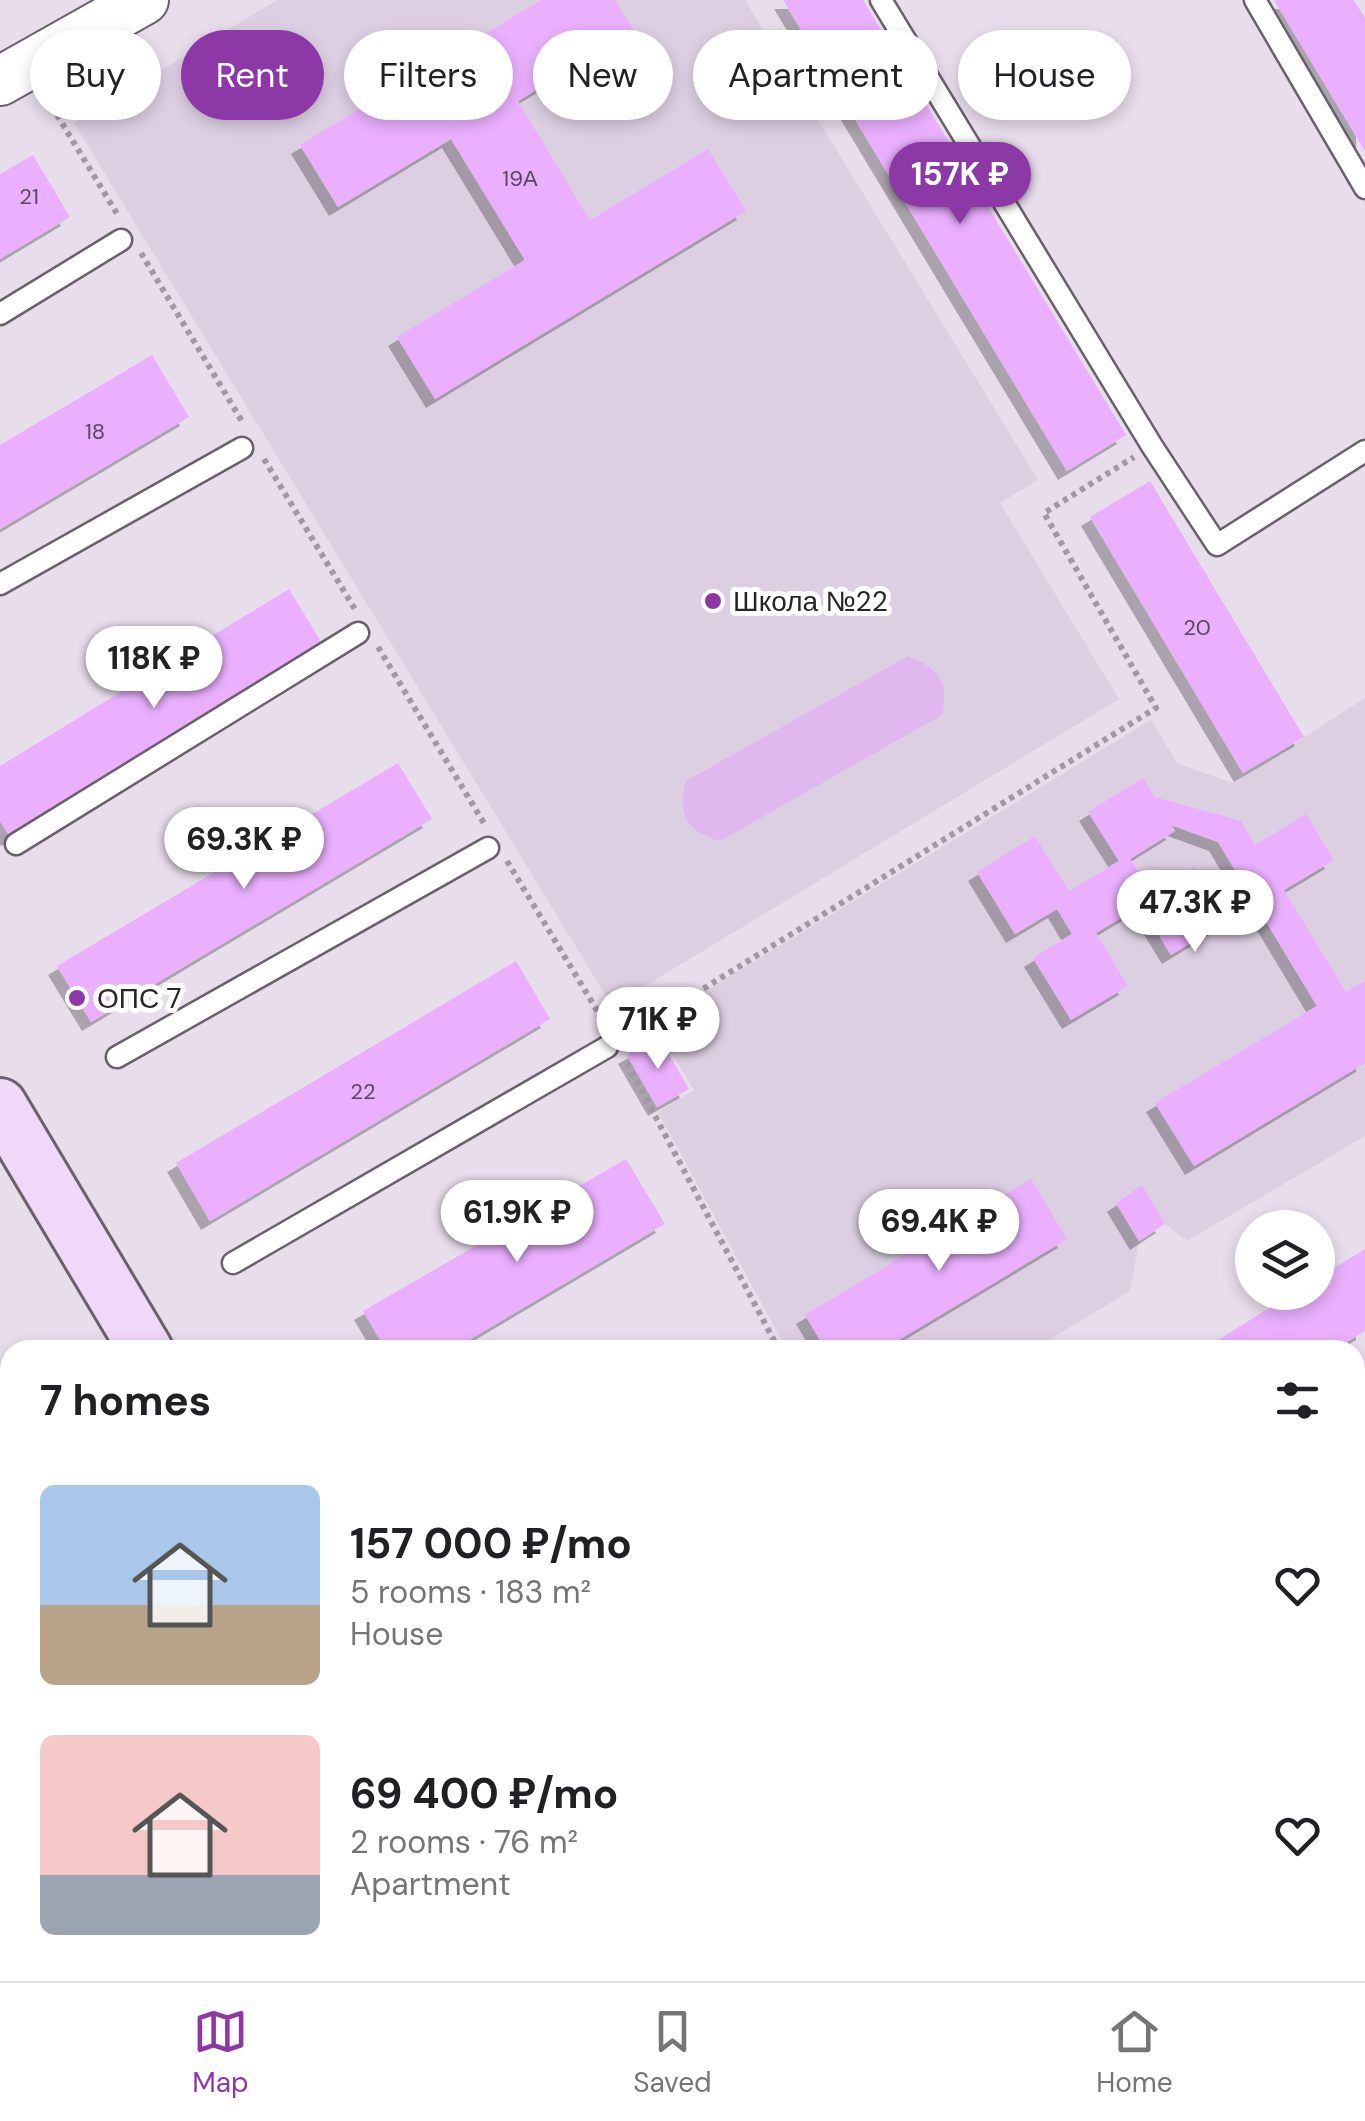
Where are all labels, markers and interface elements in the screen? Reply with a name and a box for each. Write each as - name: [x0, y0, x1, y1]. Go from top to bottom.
- chip: Buy: [30, 30, 161, 120]
- chip: Rent: [181, 30, 324, 120]
- chip: Filters: [344, 30, 513, 120]
- chip: New: [533, 30, 673, 120]
- chip: Apartment: [693, 30, 938, 120]
- chip: House: [958, 30, 1131, 120]
- pin: 157K ₽: [879, 142, 1041, 227]
- text: 157K ₽: [911, 153, 1009, 195]
- house number: 19А: [502, 164, 538, 193]
- house number: 21: [19, 182, 39, 211]
- house number: 18: [85, 417, 105, 446]
- place label: Школа №22: [733, 583, 888, 620]
- marker: Школа №22: [702, 590, 724, 612]
- house number: 20: [1183, 613, 1211, 642]
- pin: 118K ₽: [73, 626, 235, 711]
- text: 118K ₽: [108, 637, 200, 679]
- pin: 69.3K ₽: [152, 807, 336, 892]
- text: 69.3K ₽: [186, 818, 302, 860]
- pin: 47.3K ₽: [1103, 870, 1287, 955]
- text: 47.3K ₽: [1139, 881, 1251, 923]
- place label: ОПС 7: [97, 980, 182, 1017]
- marker: ОПС 7: [66, 987, 88, 1009]
- pin: 71K ₽: [588, 987, 728, 1072]
- text: 71K ₽: [619, 998, 697, 1040]
- house number: 22: [350, 1077, 376, 1106]
- pin: 61.9K ₽: [425, 1180, 609, 1265]
- pin: 69.4K ₽: [847, 1189, 1031, 1274]
- text: 61.9K ₽: [463, 1191, 571, 1233]
- text: 69.4K ₽: [880, 1200, 998, 1242]
- map controls: [1235, 1210, 1335, 1310]
- button: layers: [1235, 1210, 1335, 1310]
- text: 7 homes: [40, 1373, 211, 1428]
- icon: filters: [1270, 1373, 1325, 1428]
- text: 157 000 ₽/mo: [350, 1516, 632, 1571]
- icon: home: [120, 1525, 240, 1645]
- icon: heart: [1270, 1558, 1325, 1613]
- text: 5 rooms · 183 m²: [350, 1571, 591, 1613]
- text: House: [350, 1613, 443, 1655]
- text: 69 400 ₽/mo: [350, 1766, 618, 1821]
- icon: home: [120, 1775, 240, 1895]
- icon: heart: [1270, 1808, 1325, 1863]
- text: 2 rooms · 76 m²: [350, 1821, 578, 1863]
- text: Apartment: [350, 1863, 511, 1905]
- tab: Map: [192, 2004, 249, 2101]
- tab: Saved: [633, 2004, 712, 2101]
- tab: Home: [1096, 2004, 1173, 2101]

